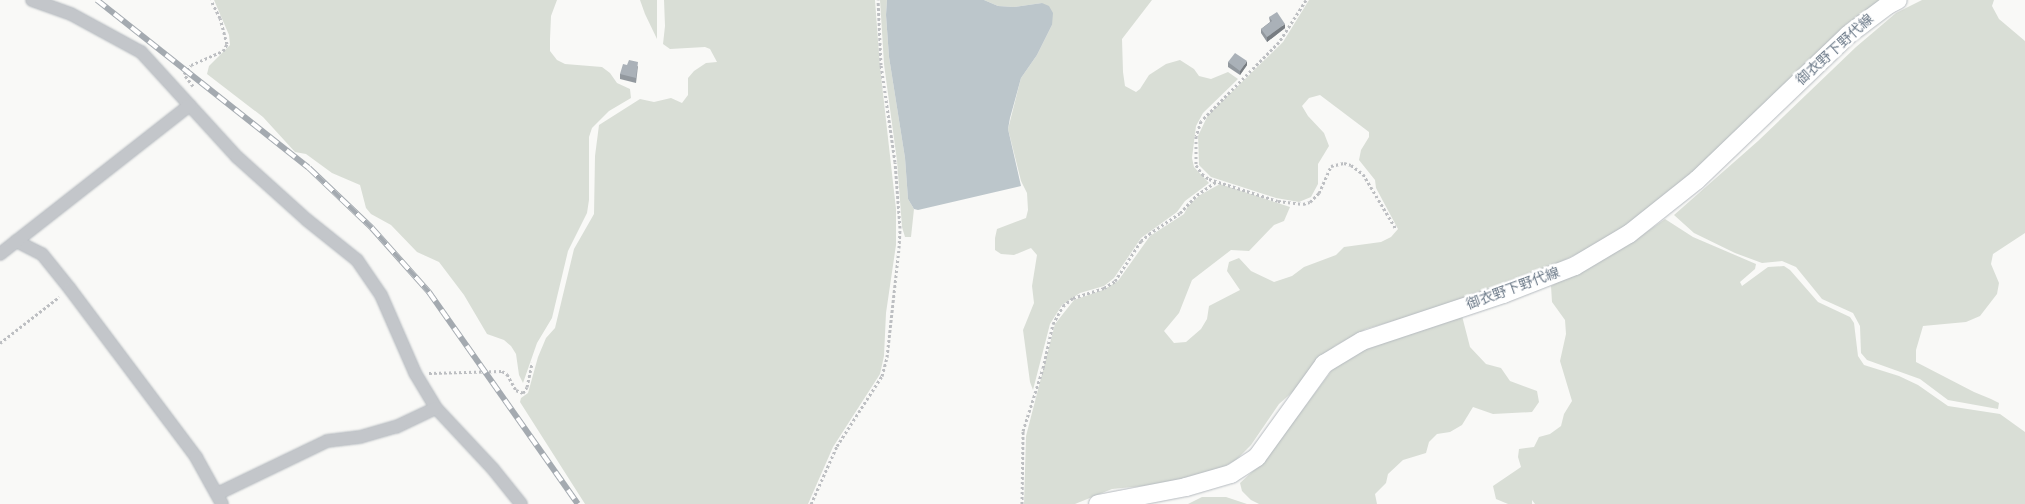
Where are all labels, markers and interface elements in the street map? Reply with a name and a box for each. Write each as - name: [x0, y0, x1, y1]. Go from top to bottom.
- street label: 御衣野下野代線: [1793, 11, 1877, 89]
- street label: 御衣野下野代線: [1464, 264, 1562, 314]

